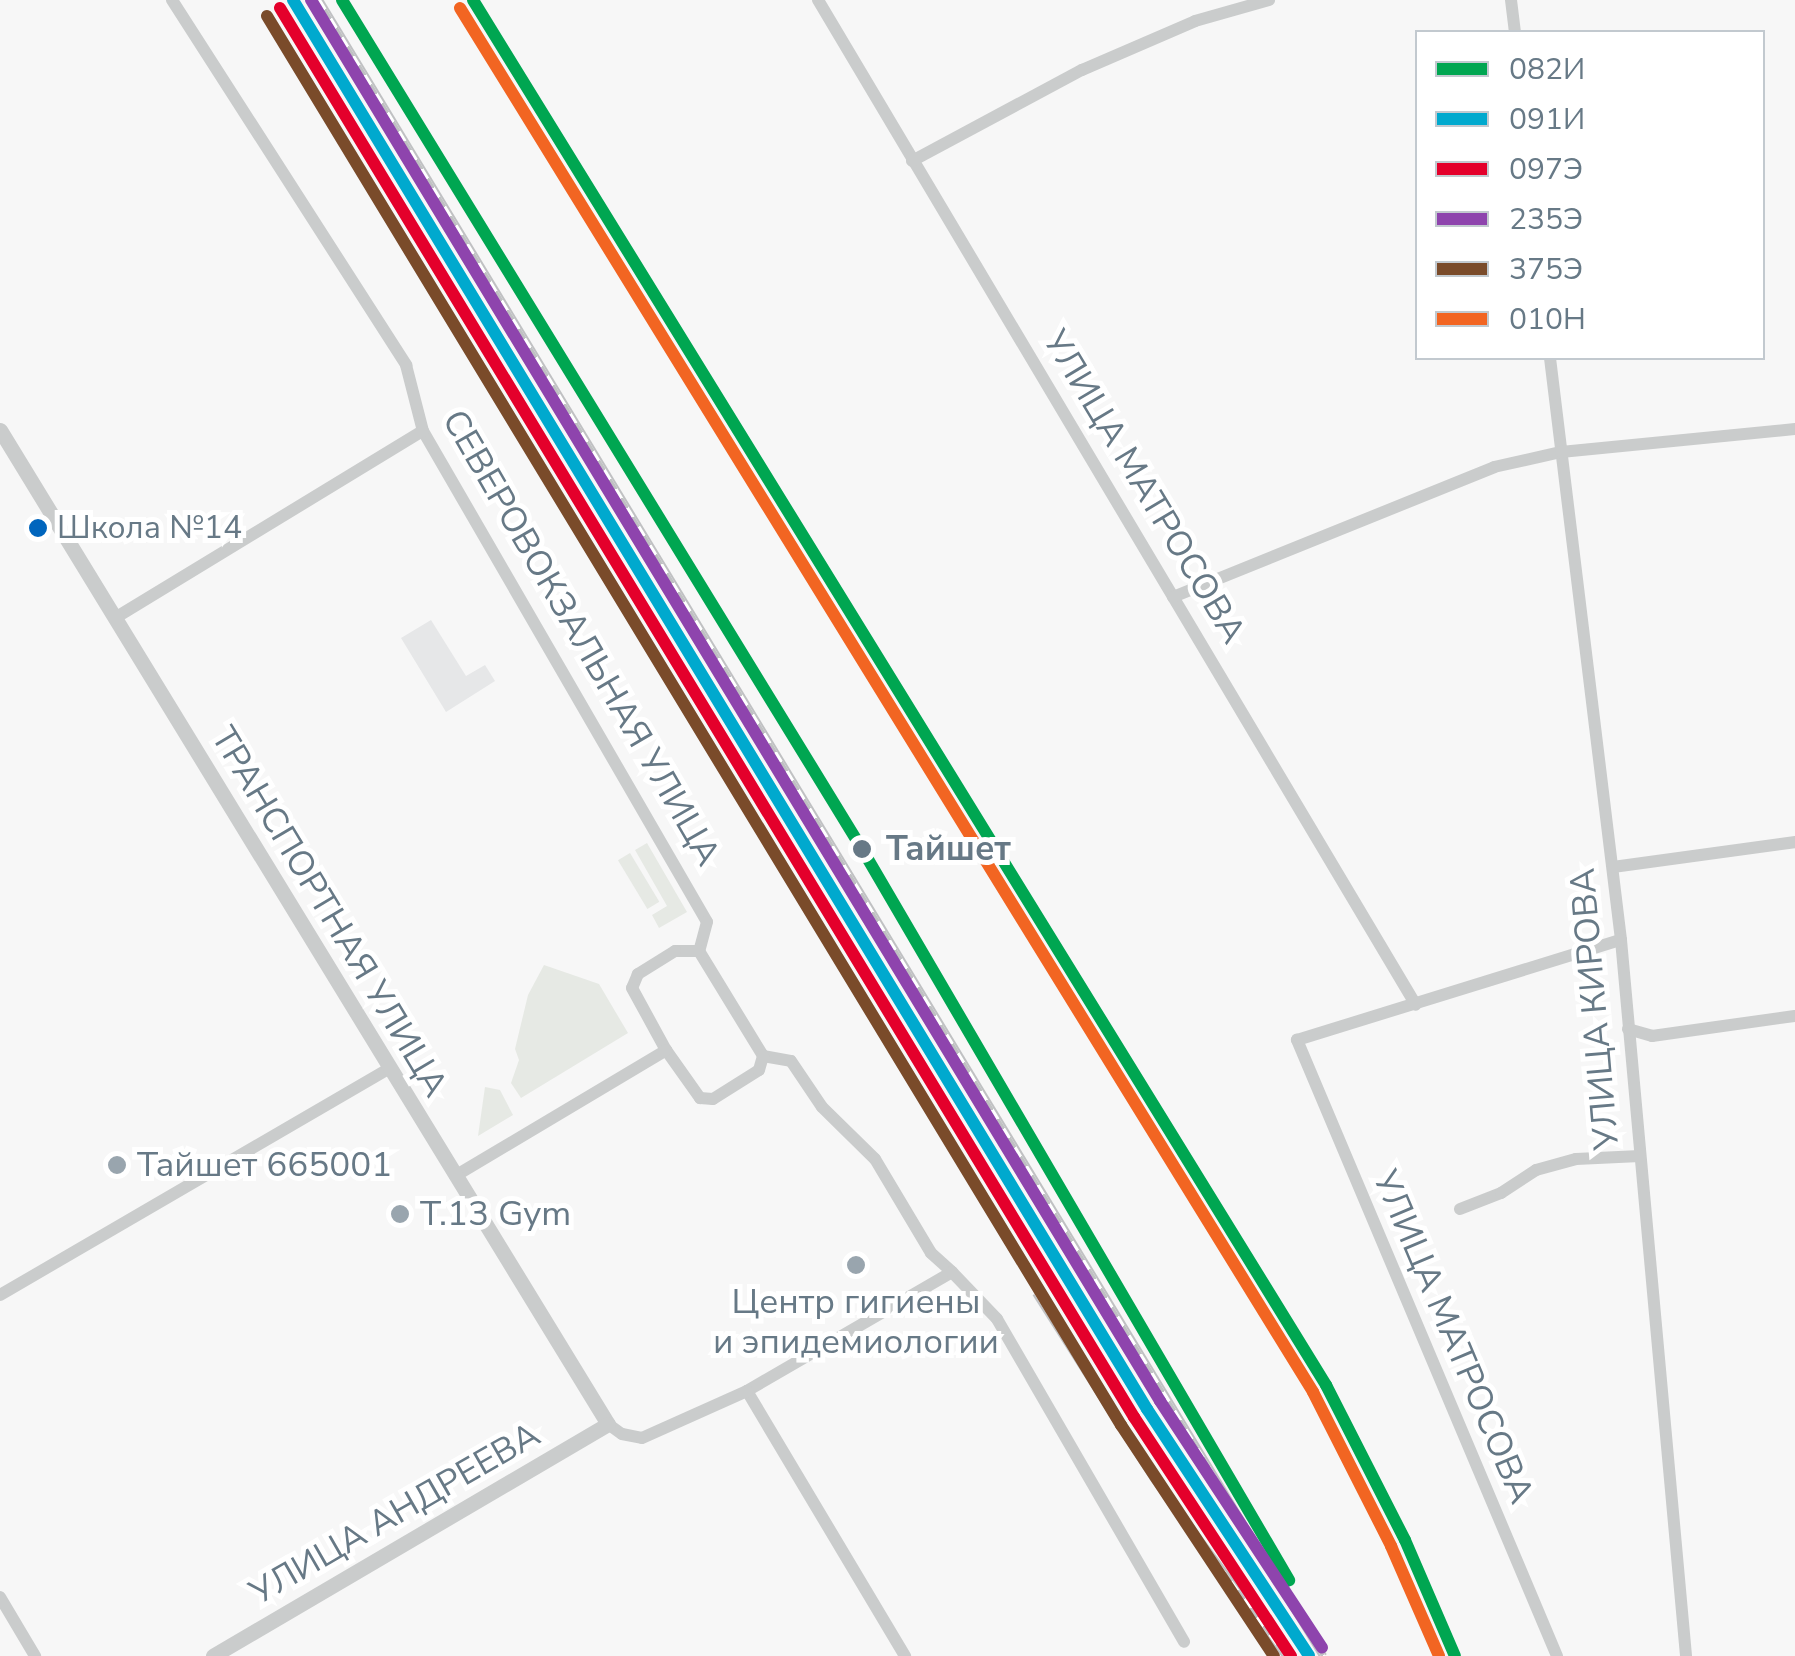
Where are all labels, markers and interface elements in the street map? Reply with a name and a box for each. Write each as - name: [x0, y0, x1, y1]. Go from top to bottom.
- legend: [1415, 30, 1765, 360]
- text: 082И: [1509, 49, 1585, 90]
- text: 091И: [1509, 99, 1585, 140]
- text: 097Э: [1509, 149, 1583, 190]
- text: 235Э: [1509, 199, 1583, 240]
- text: 375Э: [1509, 249, 1583, 290]
- text: 010Н: [1509, 299, 1586, 340]
- street label: УЛИЦА МАТРОСОВА: [1034, 323, 1254, 651]
- street label: СЕВЕРОВОКЗАЛЬНАЯ УЛИЦА: [433, 403, 729, 873]
- place label: Школа №14: [57, 509, 242, 547]
- marker: Школа №14: [28, 518, 48, 538]
- street label: ТРАНСПОРТНАЯ УЛИЦА: [202, 719, 456, 1105]
- place label: Тайшет: [886, 828, 1011, 870]
- marker: Тайшет: [847, 834, 877, 864]
- street label: УЛИЦА КИРОВА: [1562, 867, 1628, 1151]
- place label: Тайшет 665001: [137, 1144, 392, 1186]
- marker: Тайшет 665001: [106, 1154, 128, 1176]
- street label: УЛИЦА МАТРОСОВА: [1364, 1164, 1542, 1510]
- place label: T.13 Gym: [420, 1193, 571, 1235]
- marker: T.13 Gym: [389, 1203, 411, 1225]
- marker: Центр гигиены и эпидемиологии: [845, 1254, 867, 1276]
- place label: Центр гигиены и эпидемиологии: [713, 1281, 999, 1363]
- street label: УЛИЦА АНДРЕЕВА: [243, 1414, 547, 1614]

